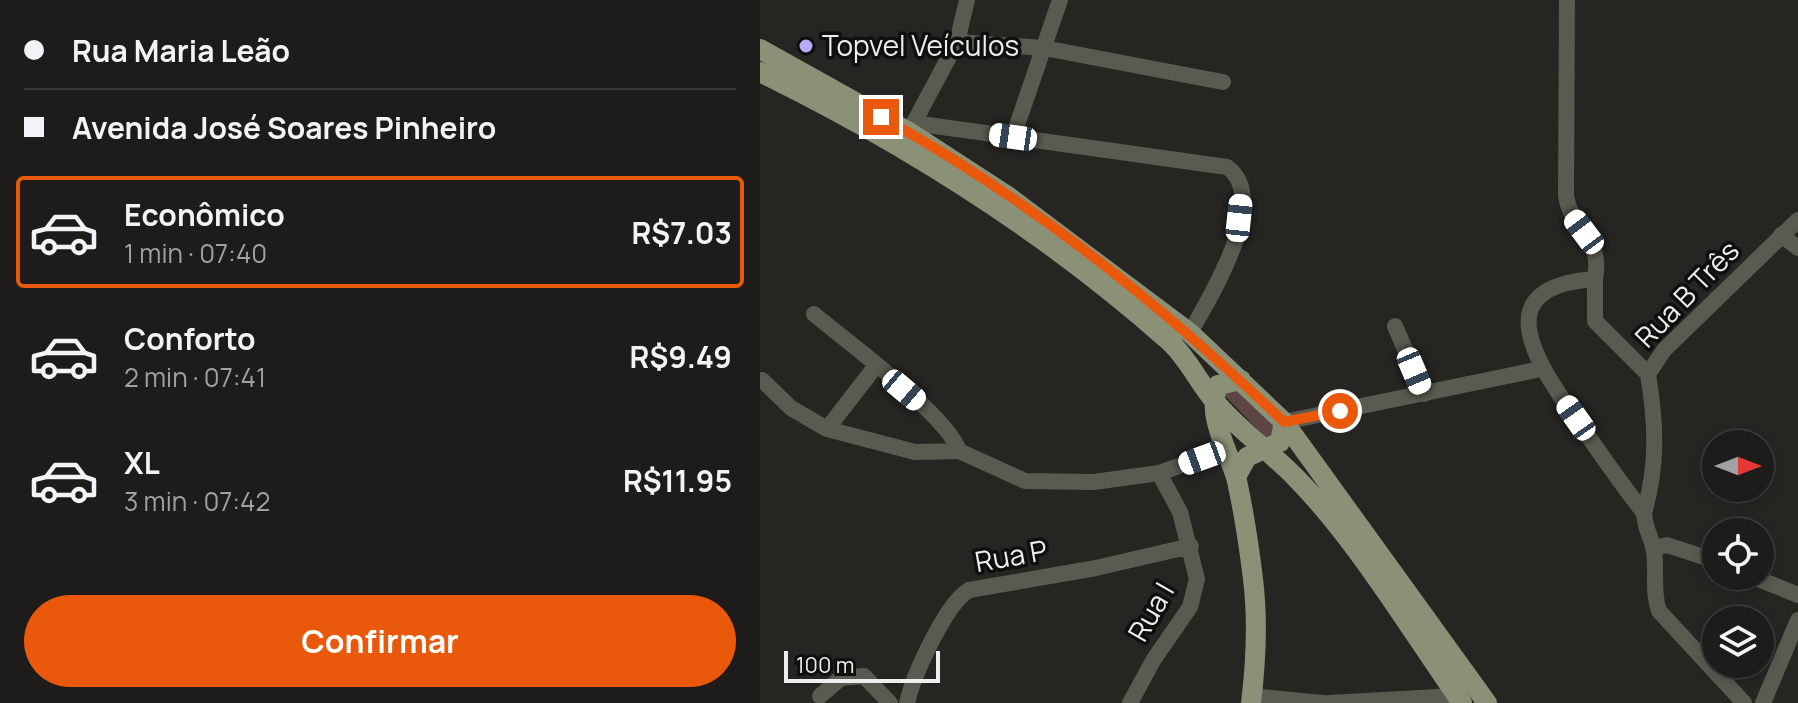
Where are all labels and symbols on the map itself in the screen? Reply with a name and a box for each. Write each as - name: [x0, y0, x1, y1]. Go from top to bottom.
- place label: Topvel Veículos: [822, 26, 1019, 64]
- marker: Topvel Veículos: [797, 37, 815, 55]
- route end: [863, 99, 899, 135]
- car: [988, 122, 1038, 152]
- car: [1225, 193, 1253, 243]
- car: [1560, 206, 1608, 258]
- street label: Rua B Três: [1626, 232, 1747, 355]
- car: [1394, 344, 1434, 398]
- car: [878, 365, 930, 415]
- car: [1552, 391, 1600, 445]
- route start: [1322, 393, 1358, 429]
- north arrow: [1702, 430, 1774, 502]
- car: [1175, 439, 1229, 477]
- street label: Rua P: [972, 530, 1050, 580]
- street label: Rua I: [1118, 575, 1182, 648]
- scale bar: [784, 647, 940, 683]

